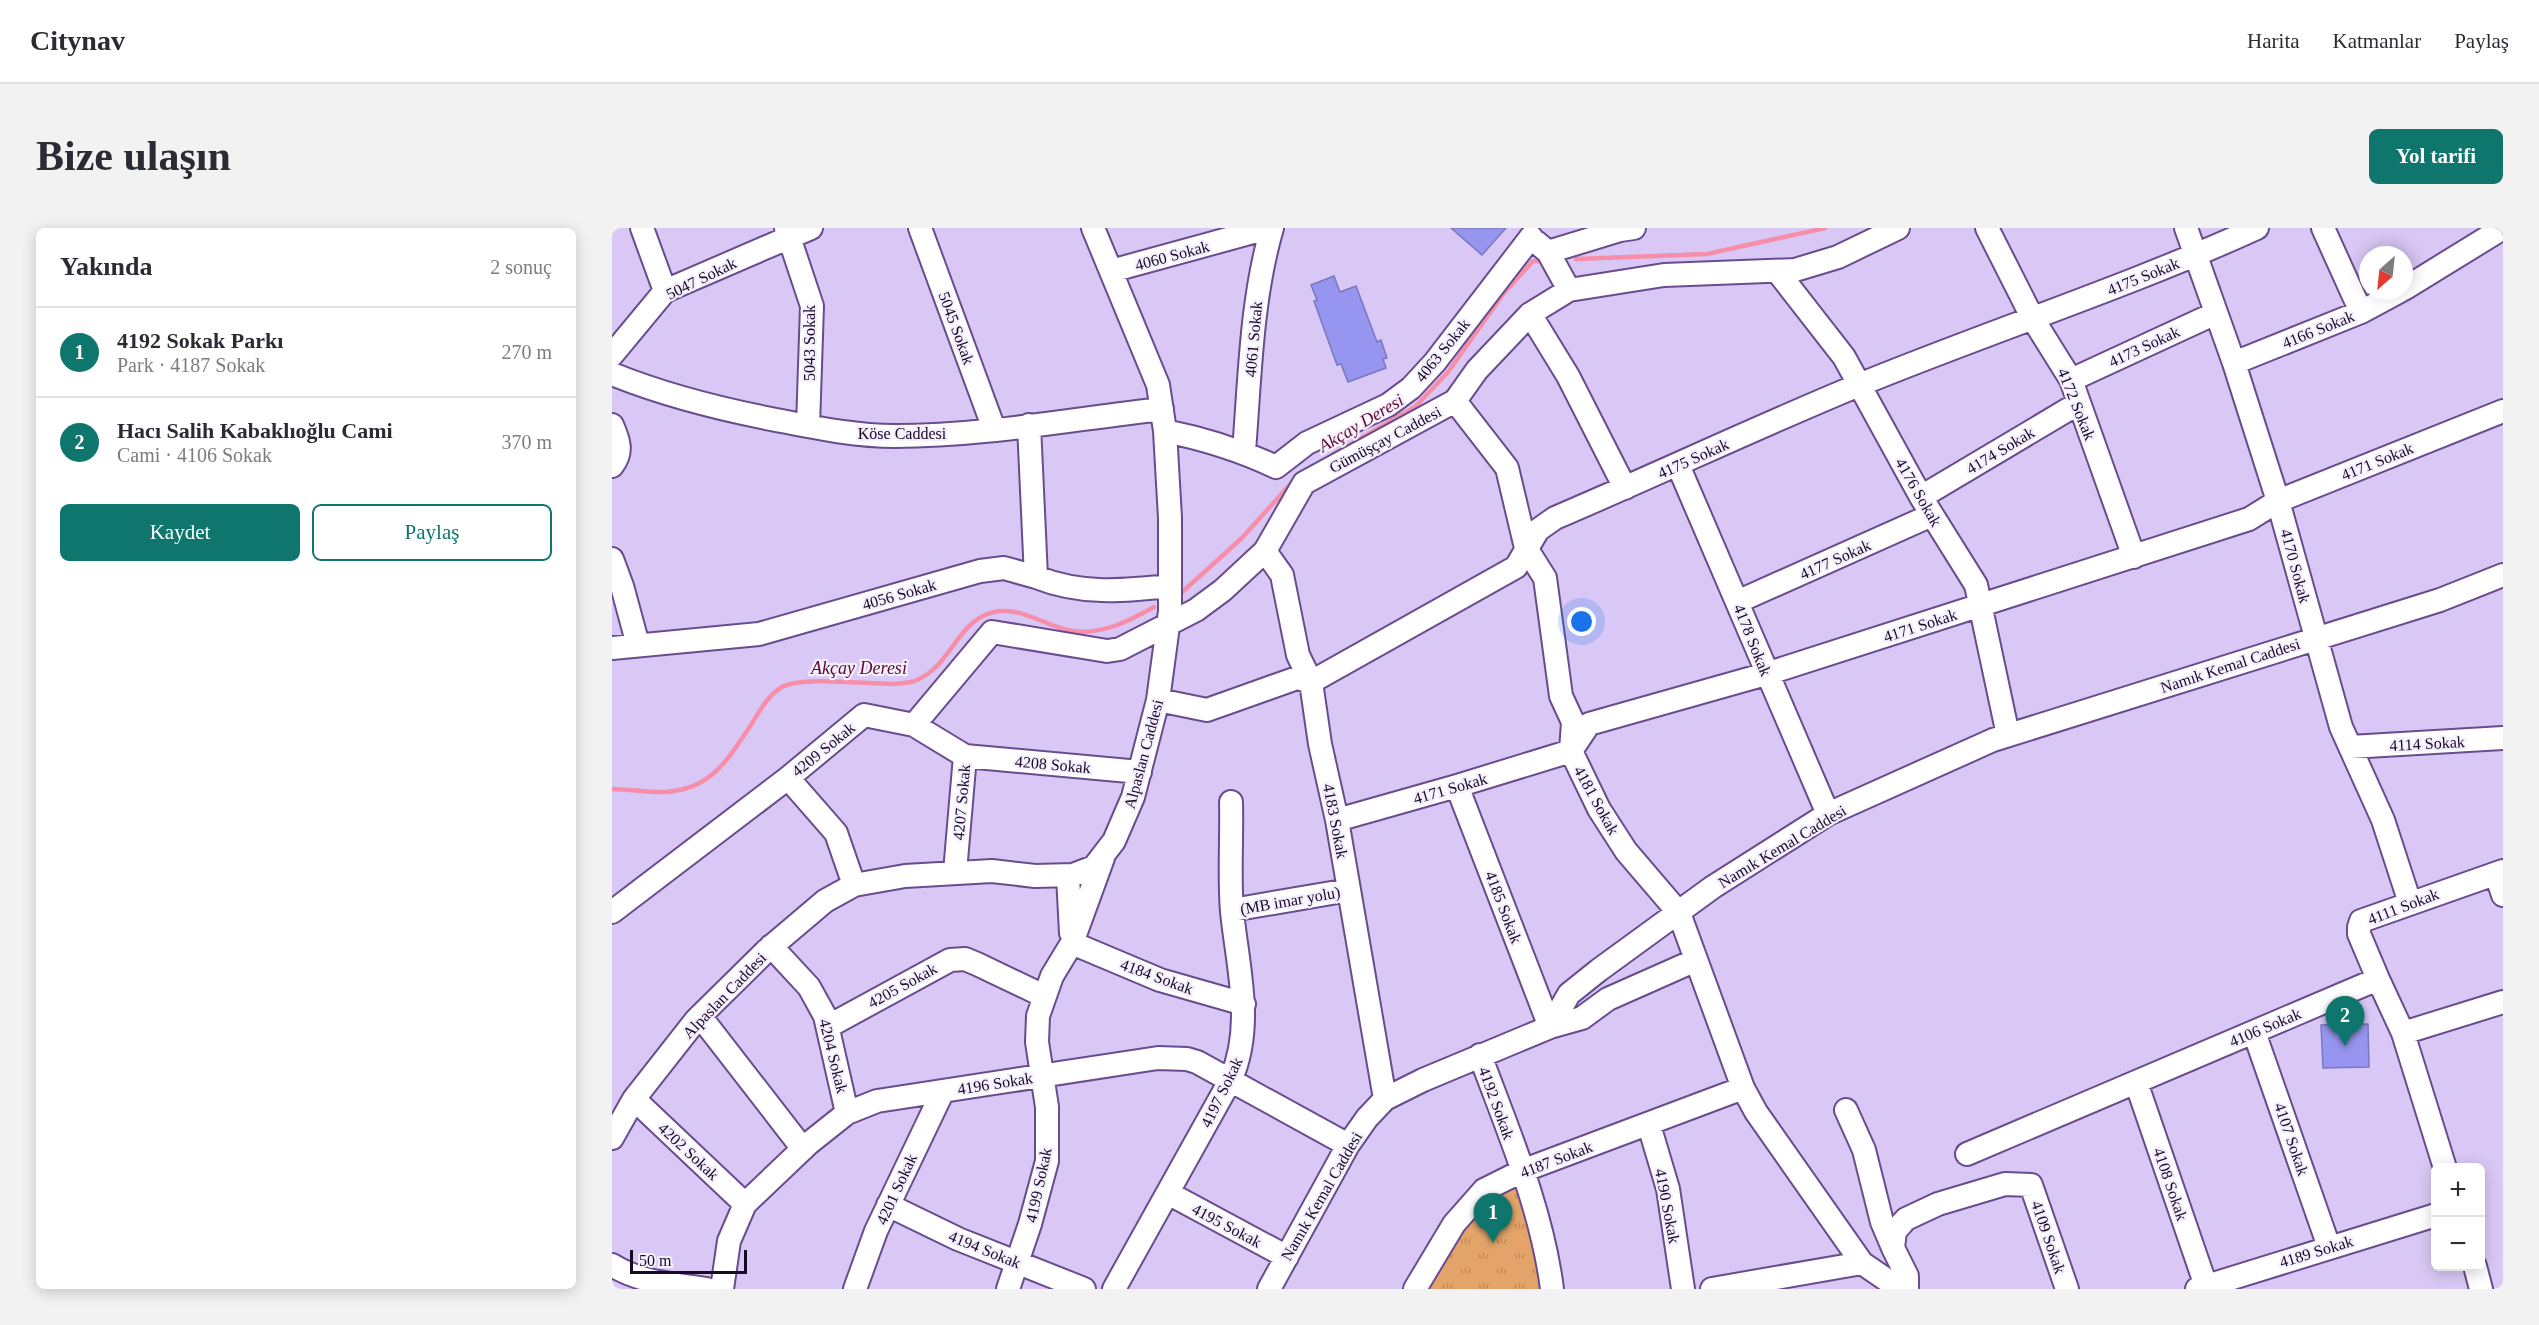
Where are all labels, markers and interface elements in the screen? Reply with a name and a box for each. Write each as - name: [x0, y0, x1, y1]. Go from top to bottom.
- text: Citynav: [30, 25, 125, 56]
- text: Harita: [2247, 29, 2300, 53]
- text: Katmanlar: [2333, 29, 2421, 53]
- text: Paylaş: [2454, 29, 2509, 53]
- button: Yol tarifi: [2369, 129, 2503, 184]
- text: Bize ulaşın: [36, 133, 231, 179]
- street label: 4060 Sokak: [1133, 237, 1211, 274]
- north arrow: [2359, 246, 2413, 300]
- text: Yakında: [60, 252, 153, 281]
- street label: 5047 Sokak: [663, 254, 739, 303]
- street label: 4175 Sokak: [2105, 254, 2182, 299]
- text: 2 sonuç: [490, 256, 552, 278]
- street label: 5045 Sokak: [936, 290, 978, 367]
- street label: 4061 Sokak: [1242, 300, 1265, 378]
- street label: 5043 Sokak: [801, 305, 818, 381]
- street label: 4166 Sokak: [2280, 307, 2357, 352]
- street label: 4063 Sokak: [1412, 315, 1473, 385]
- street label: 4173 Sokak: [2106, 323, 2182, 370]
- text: 4192 Sokak Parkı: [117, 328, 283, 353]
- text: 1: [75, 341, 85, 363]
- text: 270 m: [501, 341, 552, 363]
- text: Park · 4187 Sokak: [117, 354, 265, 376]
- street label: 4172 Sokak: [2054, 366, 2099, 443]
- water label: Akçay Deresi: [1314, 390, 1407, 457]
- street label: Gümüşçay Caddesi: [1327, 403, 1445, 477]
- text: Hacı Salih Kabaklıoğlu Cami: [117, 418, 393, 443]
- street label: 4174 Sokak: [1963, 424, 2037, 477]
- street label: Köse Caddesi: [858, 425, 947, 442]
- text: 2: [75, 431, 85, 453]
- text: 370 m: [501, 431, 552, 453]
- street label: 4175 Sokak: [1655, 435, 1731, 482]
- street label: 4171 Sokak: [2339, 439, 2416, 484]
- text: Cami · 4106 Sokak: [117, 444, 272, 466]
- street label: 4176 Sokak: [1892, 455, 1945, 529]
- button: Kaydet: [60, 504, 300, 561]
- button: Paylaş: [312, 504, 552, 561]
- street label: 4170 Sokak: [2277, 527, 2314, 605]
- street label: 4177 Sokak: [1797, 536, 1873, 583]
- street label: 4056 Sokak: [860, 576, 938, 613]
- street label: 4178 Sokak: [1730, 602, 1775, 679]
- street label: 4171 Sokak: [1881, 606, 1959, 645]
- your location: [1567, 607, 1596, 636]
- street label: Namık Kemal Caddesi: [2158, 635, 2303, 696]
- water label: Akçay Deresi: [810, 658, 907, 678]
- street label: Alpaslan Caddesi: [1121, 697, 1167, 811]
- street label: 4209 Sokak: [788, 719, 858, 780]
- street label: 4114 Sokak: [2389, 733, 2465, 754]
- street label: 4208 Sokak: [1014, 753, 1092, 776]
- street label: 4207 Sokak: [950, 763, 973, 841]
- street label: 4181 Sokak: [1571, 763, 1622, 838]
- street label: 4171 Sokak: [1411, 770, 1489, 807]
- street label: 4183 Sokak: [1320, 782, 1351, 860]
- street label: Namık Kemal Caddesi: [1715, 801, 1850, 891]
- street label: 4185 Sokak: [1482, 869, 1525, 946]
- street label: (MB imar yolu): [1239, 883, 1342, 919]
- street label: 4111 Sokak: [2365, 885, 2441, 928]
- street label: Alpaslan Caddesi: [679, 949, 771, 1042]
- street label: 4184 Sokak: [1118, 955, 1195, 997]
- street label: 4205 Sokak: [865, 960, 940, 1011]
- pin: 2: [2326, 996, 2364, 1046]
- street label: 4106 Sokak: [2227, 1005, 2303, 1050]
- street label: 4204 Sokak: [816, 1017, 851, 1095]
- street label: 4197 Sokak: [1197, 1054, 1246, 1130]
- street label: 4192 Sokak: [1476, 1065, 1518, 1142]
- street label: 4196 Sokak: [956, 1069, 1034, 1098]
- street label: 4107 Sokak: [2271, 1100, 2312, 1178]
- street label: 4202 Sokak: [655, 1119, 722, 1183]
- street label: Namık Kemal Caddesi: [1278, 1128, 1366, 1264]
- street label: 4187 Sokak: [1518, 1138, 1595, 1181]
- street label: 4108 Sokak: [2150, 1145, 2191, 1223]
- street label: 4199 Sokak: [1022, 1146, 1055, 1224]
- street label: 4201 Sokak: [873, 1151, 920, 1227]
- map controls: [2431, 1163, 2485, 1271]
- button: +: [2431, 1163, 2485, 1217]
- street label: 4190 Sokak: [1652, 1167, 1683, 1245]
- pin: 1: [1474, 1194, 1512, 1243]
- street label: 4109 Sokak: [2028, 1198, 2069, 1276]
- street label: 4195 Sokak: [1189, 1200, 1264, 1251]
- button: −: [2431, 1217, 2485, 1271]
- street label: 4194 Sokak: [946, 1227, 1023, 1272]
- street label: 4189 Sokak: [2277, 1232, 2355, 1271]
- scale bar: [630, 1247, 747, 1274]
- text: 50 m: [639, 1252, 671, 1269]

